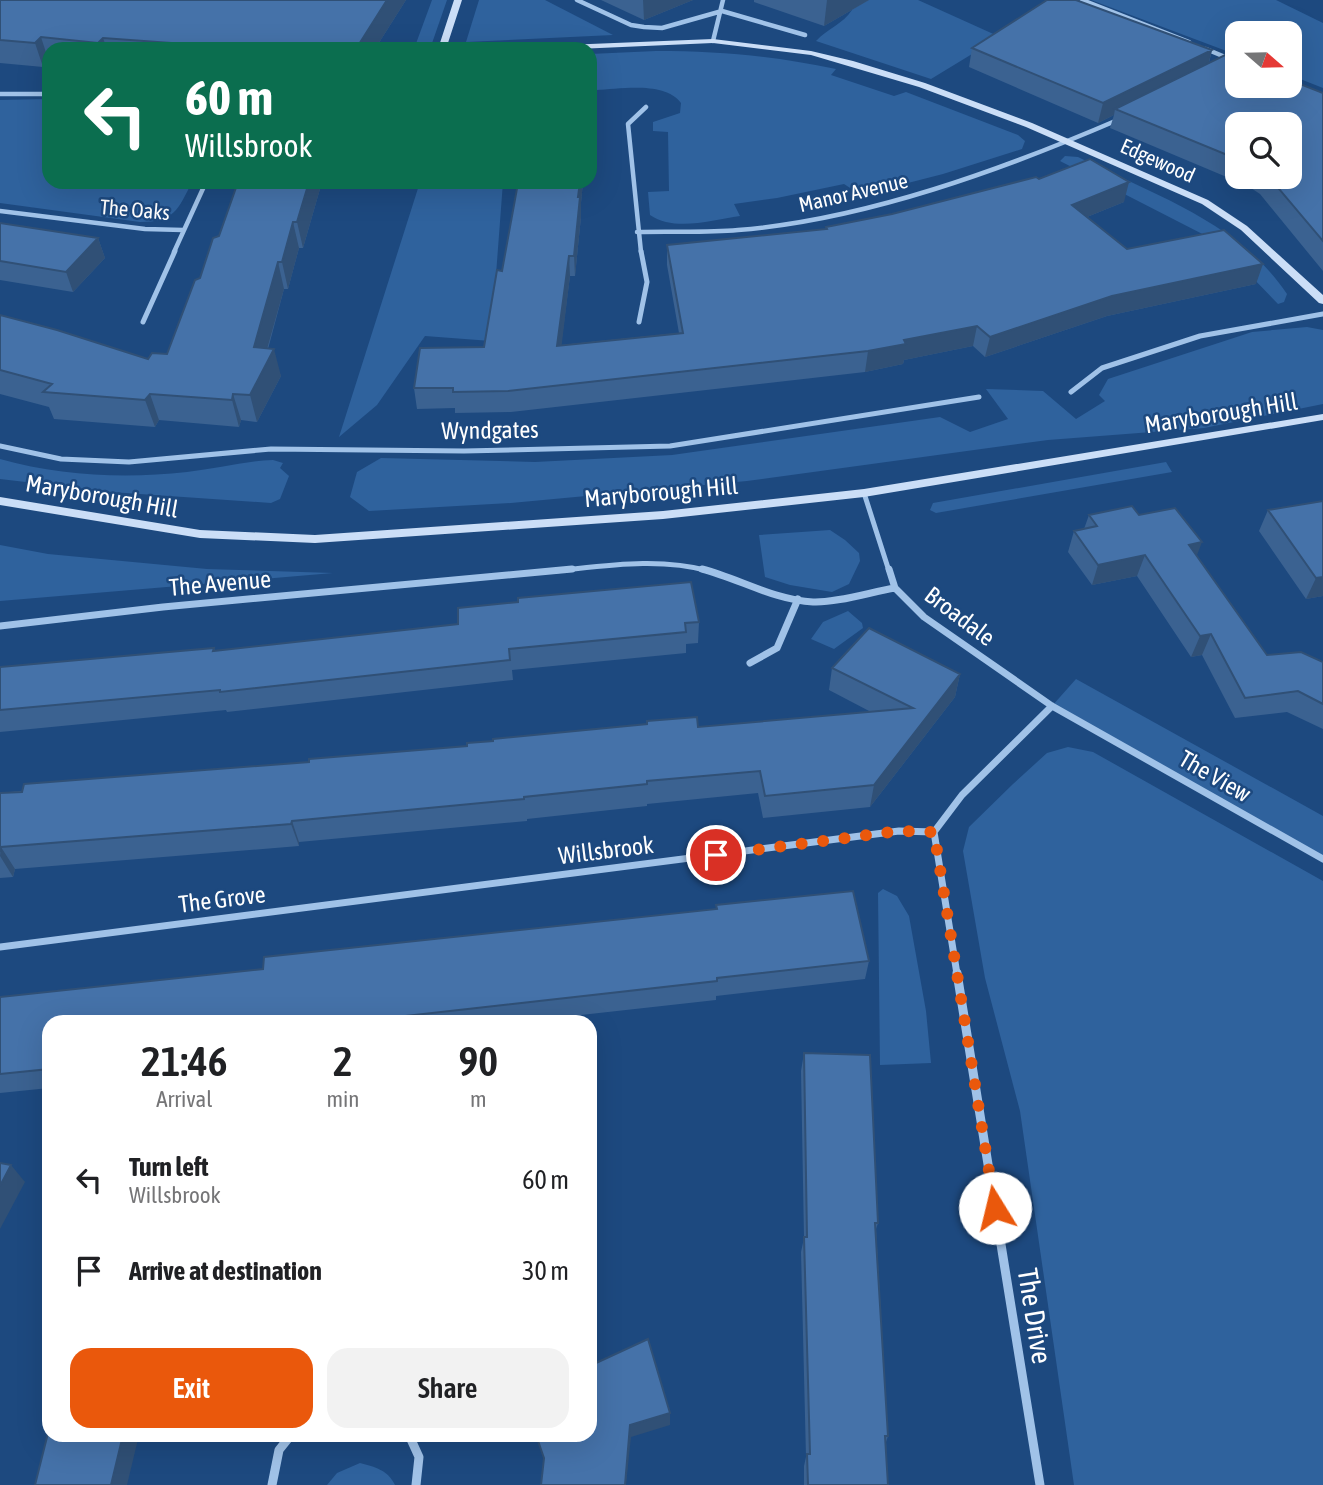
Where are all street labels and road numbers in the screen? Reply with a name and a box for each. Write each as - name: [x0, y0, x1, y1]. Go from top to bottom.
- street label: Edgewood: [1117, 133, 1199, 187]
- street label: Manor Avenue: [796, 168, 910, 216]
- street label: The Oaks: [99, 194, 171, 224]
- street label: Maryborough Hill: [1143, 388, 1300, 438]
- street label: Wyndgates: [441, 416, 539, 444]
- street label: Maryborough Hill: [24, 469, 181, 523]
- street label: Maryborough Hill: [583, 472, 740, 512]
- street label: The Avenue: [168, 565, 272, 601]
- street label: Broadale: [920, 581, 1000, 651]
- street label: The View: [1174, 745, 1256, 807]
- street label: Willsbrook: [557, 831, 656, 869]
- street label: The Grove: [177, 880, 267, 918]
- street label: The Drive: [1012, 1266, 1058, 1366]

